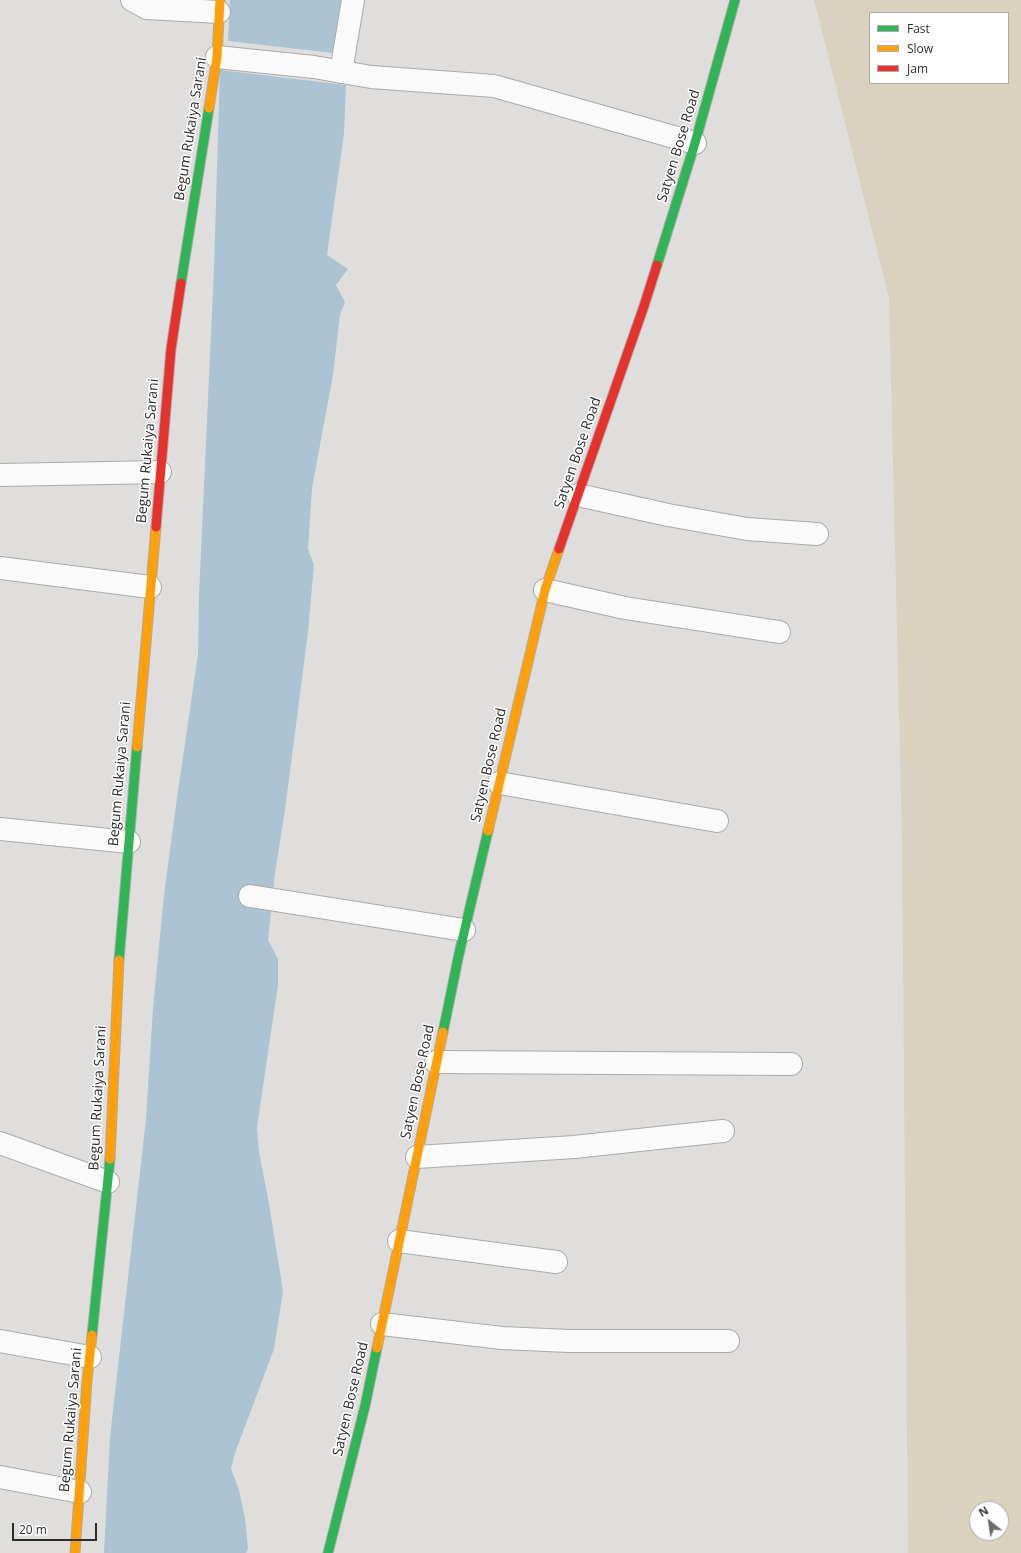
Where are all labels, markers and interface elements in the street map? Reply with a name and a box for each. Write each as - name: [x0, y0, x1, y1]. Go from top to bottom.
- legend: [869, 12, 1009, 84]
- text: Fast: [907, 20, 930, 37]
- text: Slow: [907, 40, 933, 57]
- street label: Begum Rukaiya Sarani: [171, 56, 211, 202]
- text: Jam: [907, 60, 928, 77]
- street label: Satyen Bose Road: [654, 88, 704, 204]
- street label: Begum Rukaiya Sarani: [133, 378, 163, 524]
- street label: Satyen Bose Road: [551, 395, 605, 511]
- street label: Begum Rukaiya Sarani: [105, 701, 135, 847]
- street label: Satyen Bose Road: [468, 706, 510, 824]
- street label: Satyen Bose Road: [398, 1023, 438, 1141]
- street label: Begum Rukaiya Sarani: [86, 1025, 110, 1171]
- street label: Satyen Bose Road: [330, 1340, 372, 1458]
- street label: Begum Rukaiya Sarani: [56, 1347, 86, 1493]
- north arrow: [969, 1501, 1009, 1541]
- text: N: [976, 1502, 991, 1520]
- scale bar: [14, 1515, 99, 1541]
- text: 20 m: [19, 1521, 47, 1538]

